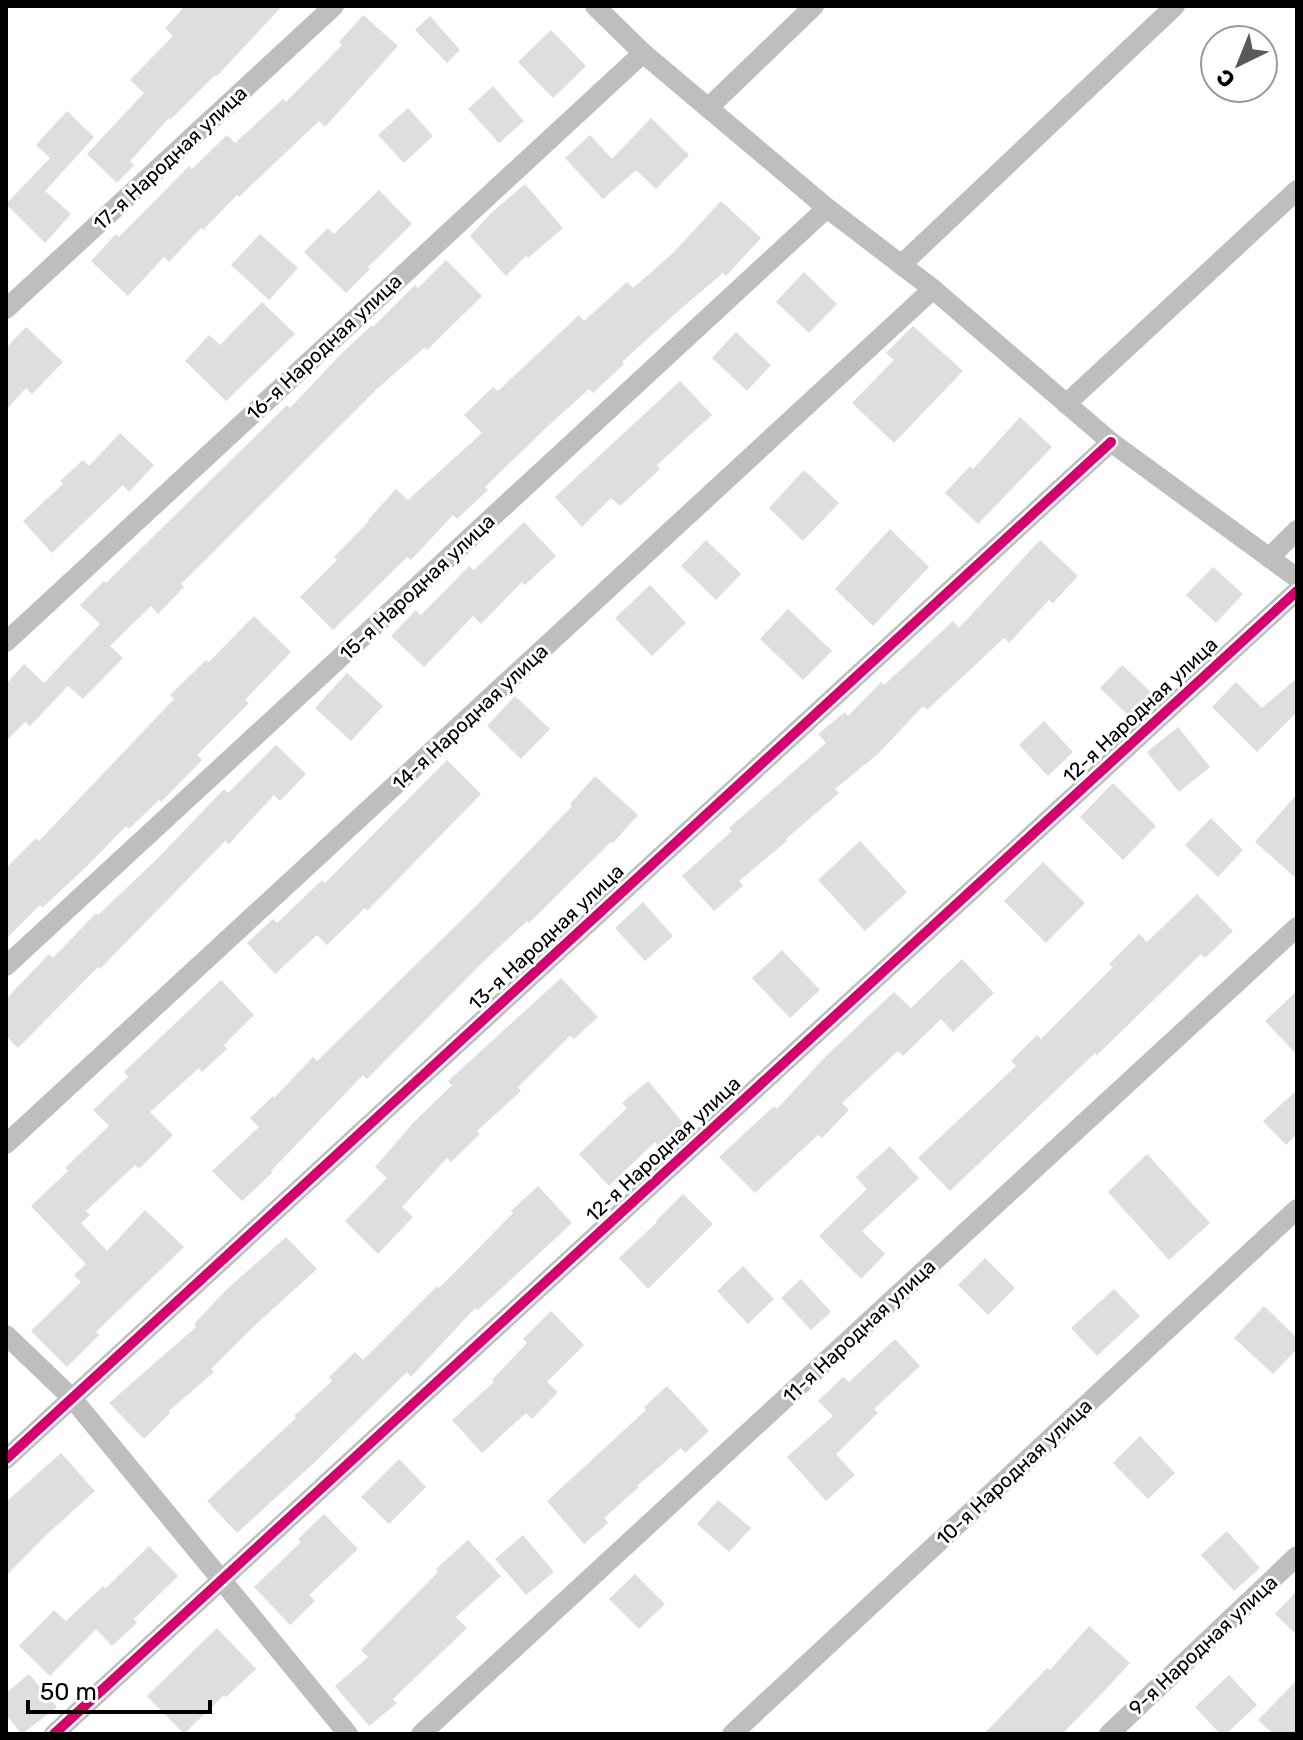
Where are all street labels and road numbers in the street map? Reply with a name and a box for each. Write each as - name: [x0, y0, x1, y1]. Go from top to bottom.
- street label: 17-я Народная улица: [88, 81, 252, 235]
- street label: 16-я Народная улица: [241, 269, 407, 425]
- street label: 15-я Народная улица: [335, 509, 499, 665]
- street label: 12-я Народная улица: [1058, 632, 1222, 788]
- street label: 14-я Народная улица: [387, 639, 553, 795]
- street label: 13-я Народная улица: [463, 859, 629, 1015]
- street label: 12-я Народная улица: [581, 1071, 745, 1227]
- street label: 11-я Народная улица: [778, 1254, 940, 1408]
- street label: 10-я Народная улица: [931, 1394, 1097, 1550]
- street label: 9-я Народная улица: [1124, 1570, 1282, 1720]

